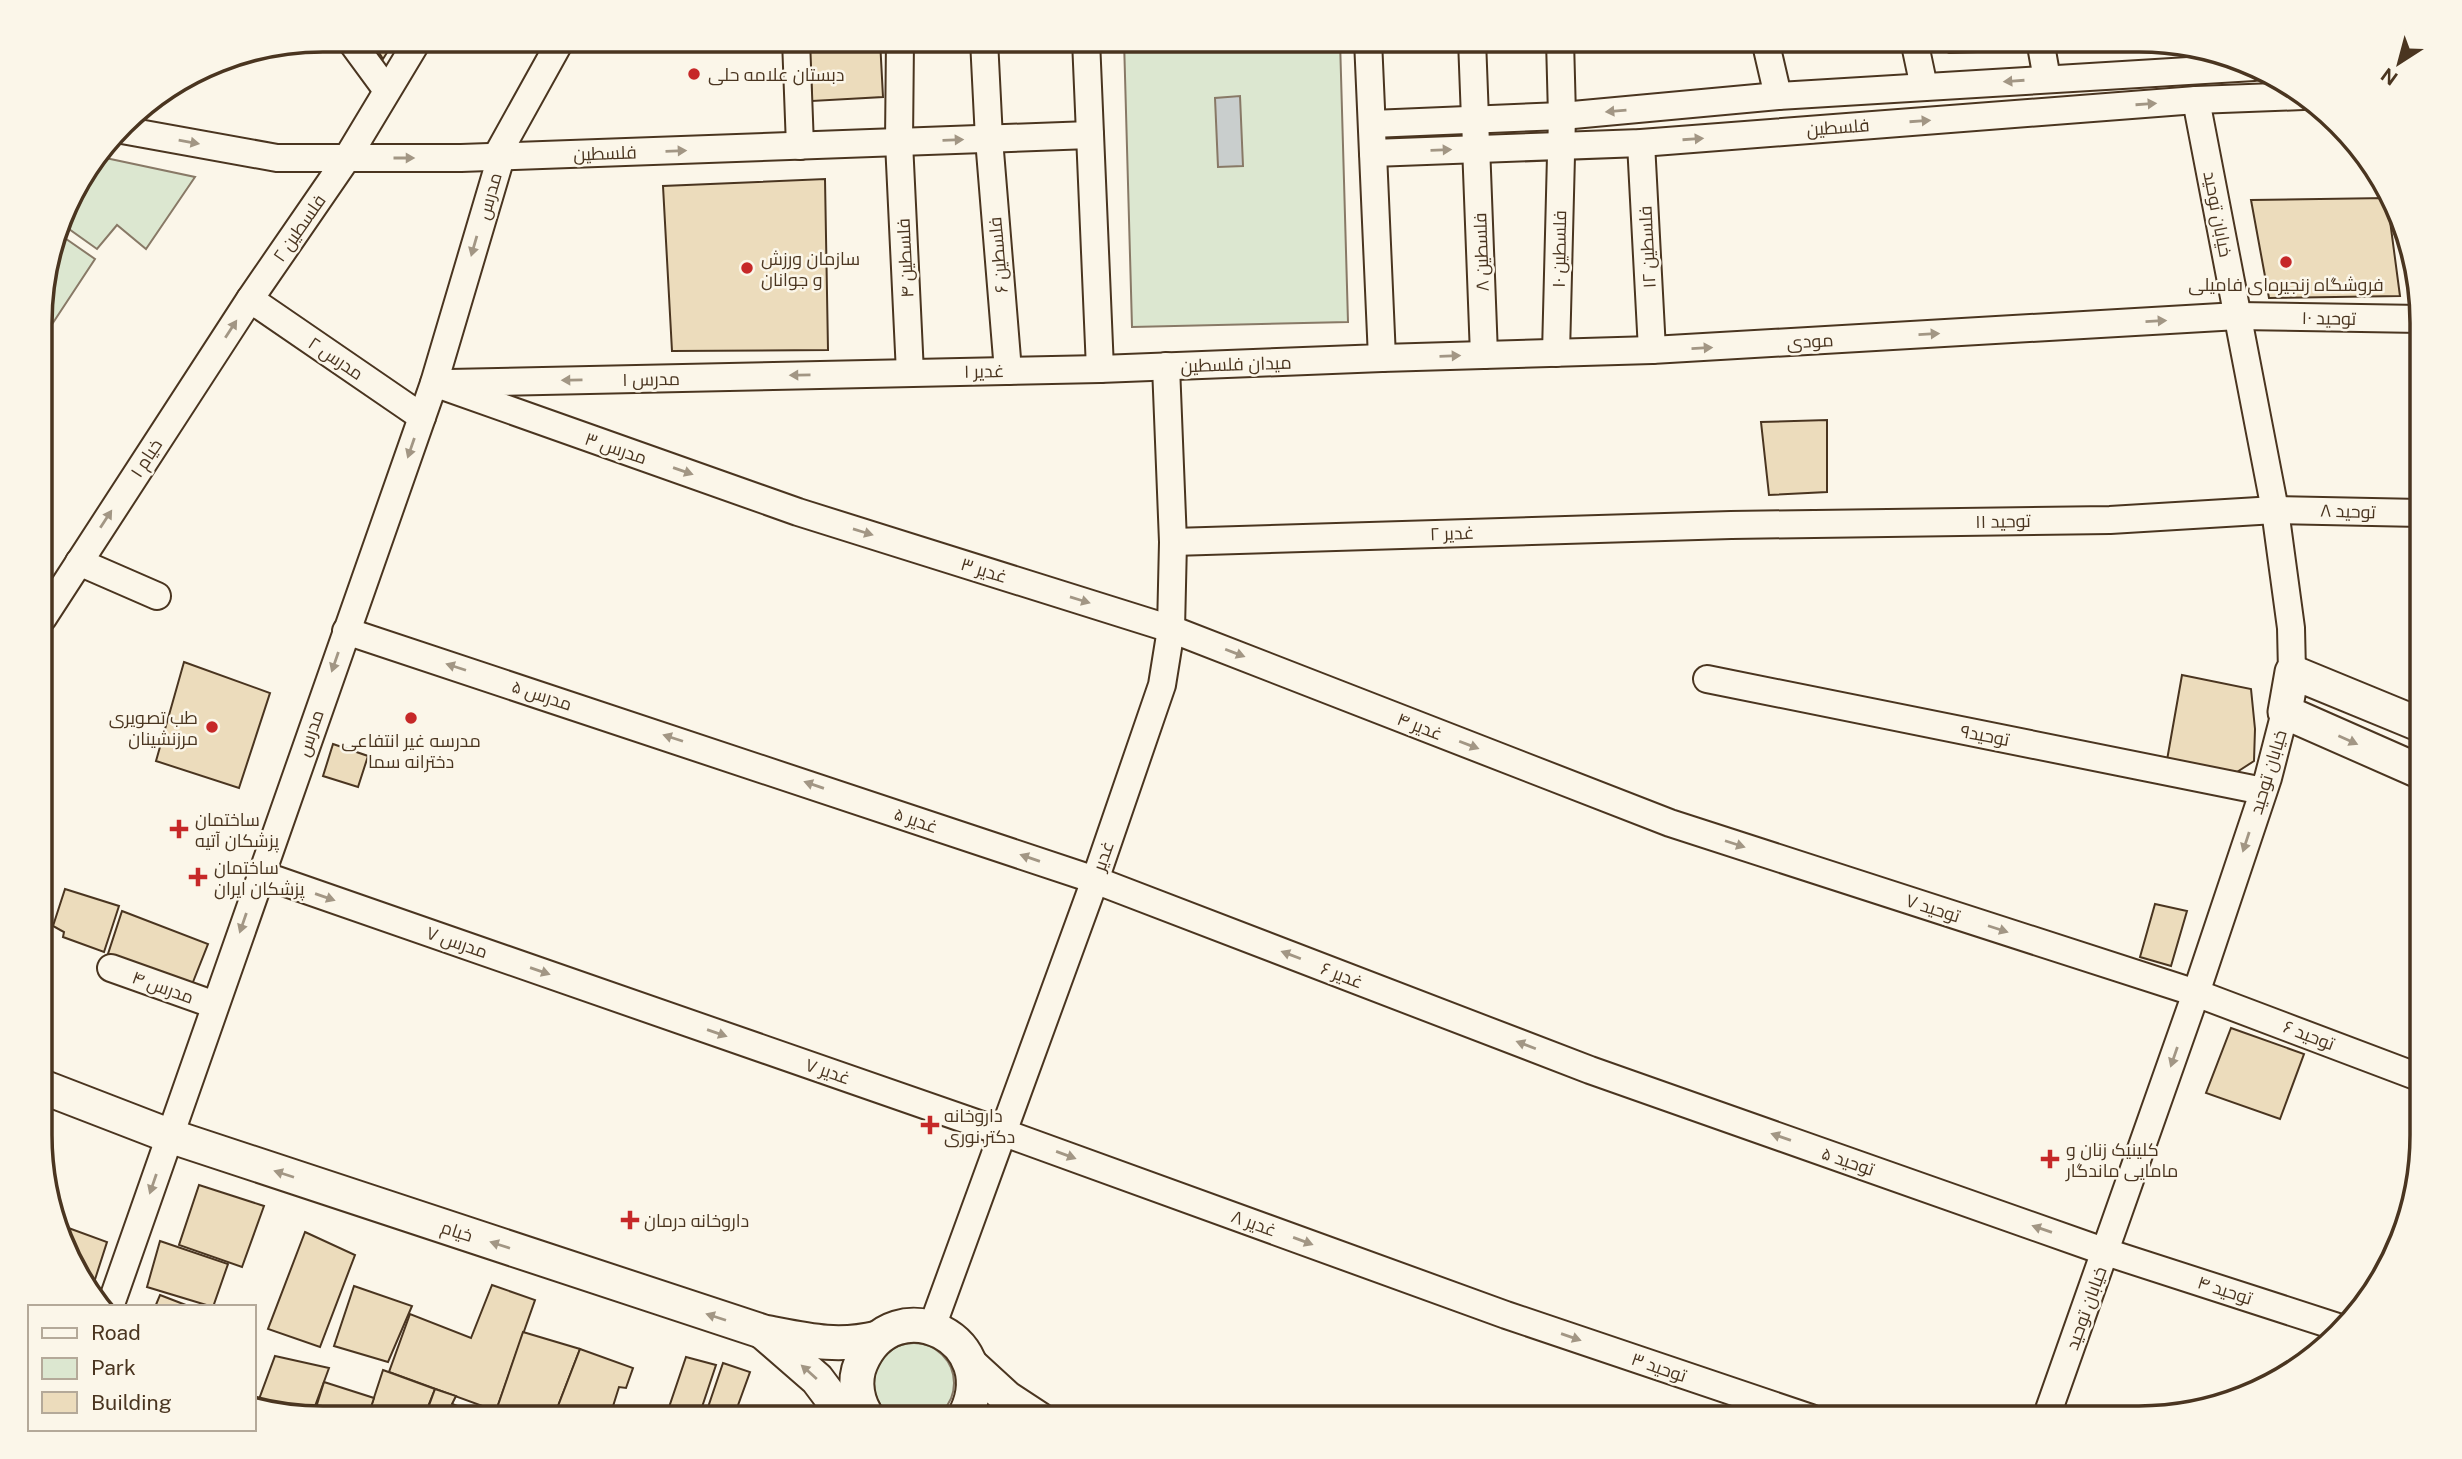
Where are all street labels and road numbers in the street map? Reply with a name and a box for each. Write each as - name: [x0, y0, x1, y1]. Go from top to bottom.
- street label: فلسطین: [1806, 114, 1870, 141]
- street label: فلسطین: [573, 141, 637, 166]
- street label: خیابان توحید: [2198, 169, 2237, 259]
- street label: مدرس: [472, 170, 507, 222]
- street label: فلسطین ۲: [268, 190, 331, 266]
- street label: فلسطین ۱۲: [1634, 205, 1661, 289]
- street label: فلسطین ۱۰: [1548, 210, 1571, 288]
- street label: فلسطین ۸: [1469, 212, 1494, 292]
- street label: فلسطین ۶: [984, 216, 1013, 294]
- street label: فلسطین ۴: [892, 218, 919, 298]
- street label: توحید ۱۰: [2302, 307, 2357, 330]
- street label: مودی: [1786, 329, 1834, 354]
- street label: مدرس ۲: [304, 332, 367, 385]
- street label: میدان فلسطین: [1180, 352, 1292, 377]
- street label: غدیر ۱: [964, 360, 1004, 383]
- street label: مدرس ۱: [622, 368, 680, 391]
- street label: مدرس ۳: [582, 428, 650, 469]
- street label: خیام ۱: [126, 435, 168, 482]
- street label: توحید ۸: [2320, 500, 2376, 523]
- street label: توحید ۱۱: [1975, 510, 2031, 533]
- street label: غدیر ۲: [1429, 522, 1475, 545]
- street label: غدیر ۳: [958, 553, 1010, 588]
- street label: مدرس ۵: [509, 675, 575, 716]
- street label: مدرس: [292, 707, 329, 759]
- street label: غدیر ۴: [1394, 708, 1446, 745]
- street label: توحید۹: [1959, 720, 2011, 751]
- street label: خیابان توحید: [2245, 727, 2292, 817]
- street label: غدیر ۵: [891, 803, 941, 838]
- street label: غدیر: [1088, 838, 1119, 875]
- street label: توحید ۷: [1903, 889, 1963, 928]
- street label: مدرس ۷: [423, 922, 490, 963]
- street label: غدیر ۶: [1318, 957, 1366, 994]
- street label: مدرس ۴: [129, 966, 197, 1009]
- street label: توحید ۶: [2280, 1016, 2338, 1055]
- street label: غدیر ۷: [802, 1054, 853, 1089]
- street label: توحید ۵: [1819, 1142, 1877, 1181]
- street label: غدیر ۸: [1228, 1205, 1279, 1242]
- street label: خیام: [438, 1216, 475, 1248]
- street label: خیابان توحید: [2061, 1263, 2112, 1353]
- street label: توحید ۴: [2195, 1271, 2255, 1310]
- street label: توحید ۳: [1628, 1348, 1689, 1387]

